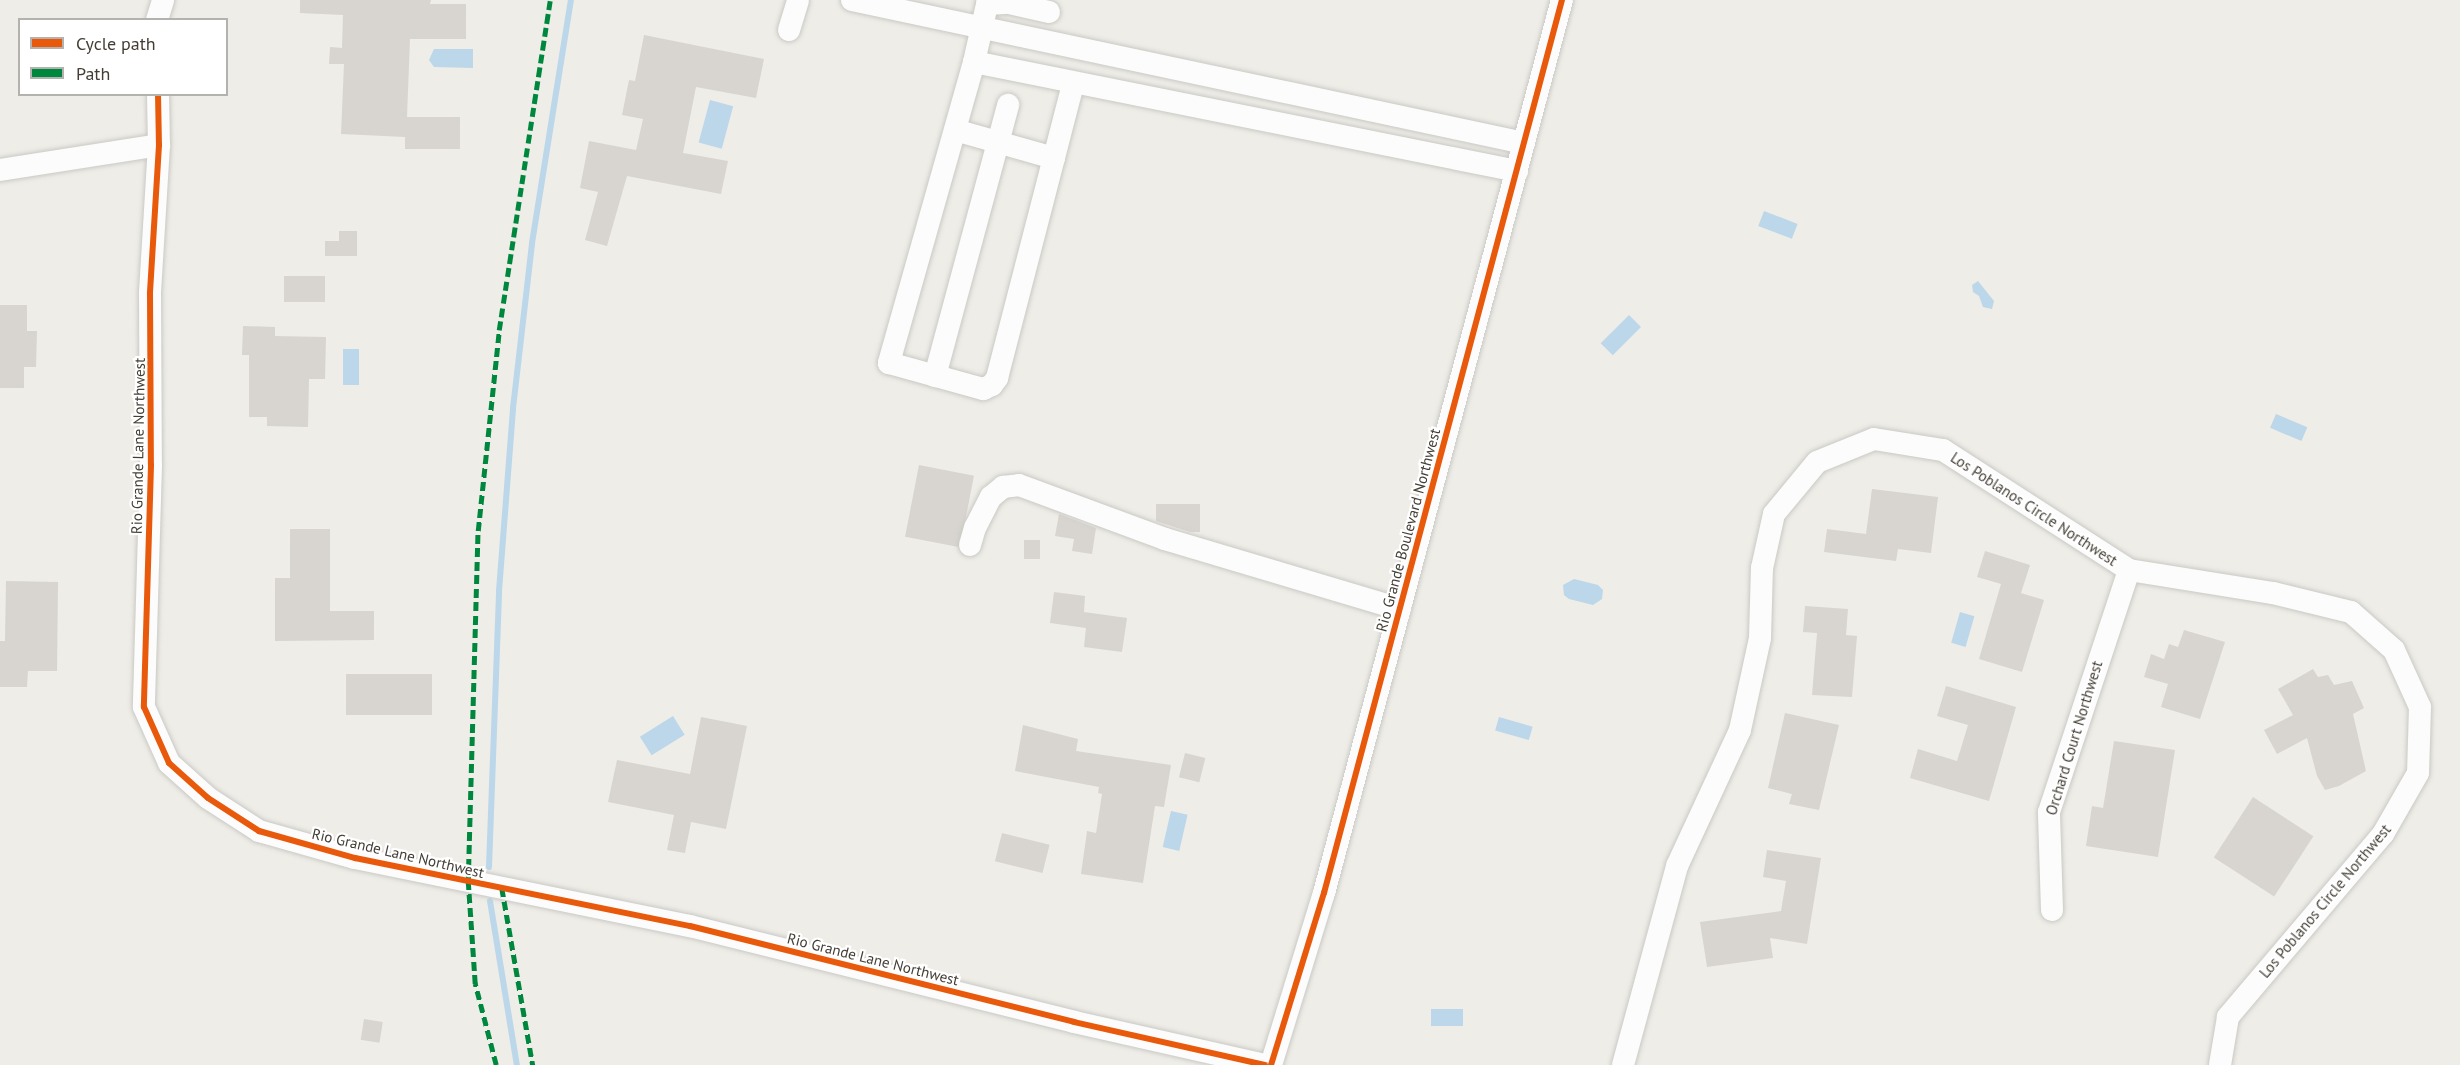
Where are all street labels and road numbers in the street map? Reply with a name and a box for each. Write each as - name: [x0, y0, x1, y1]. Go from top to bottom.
- street label: Rio Grande Lane Northwest: [127, 358, 149, 534]
- street label: Rio Grande Boulevard Northwest: [1372, 426, 1444, 634]
- street label: Los Poblanos Circle Northwest: [1947, 448, 2121, 570]
- street label: Orchard Court Northwest: [2042, 659, 2106, 817]
- street label: Los Poblanos Circle Northwest: [2255, 821, 2395, 981]
- street label: Rio Grande Lane Northwest: [310, 824, 486, 882]
- street label: Rio Grande Lane Northwest: [785, 929, 961, 989]

